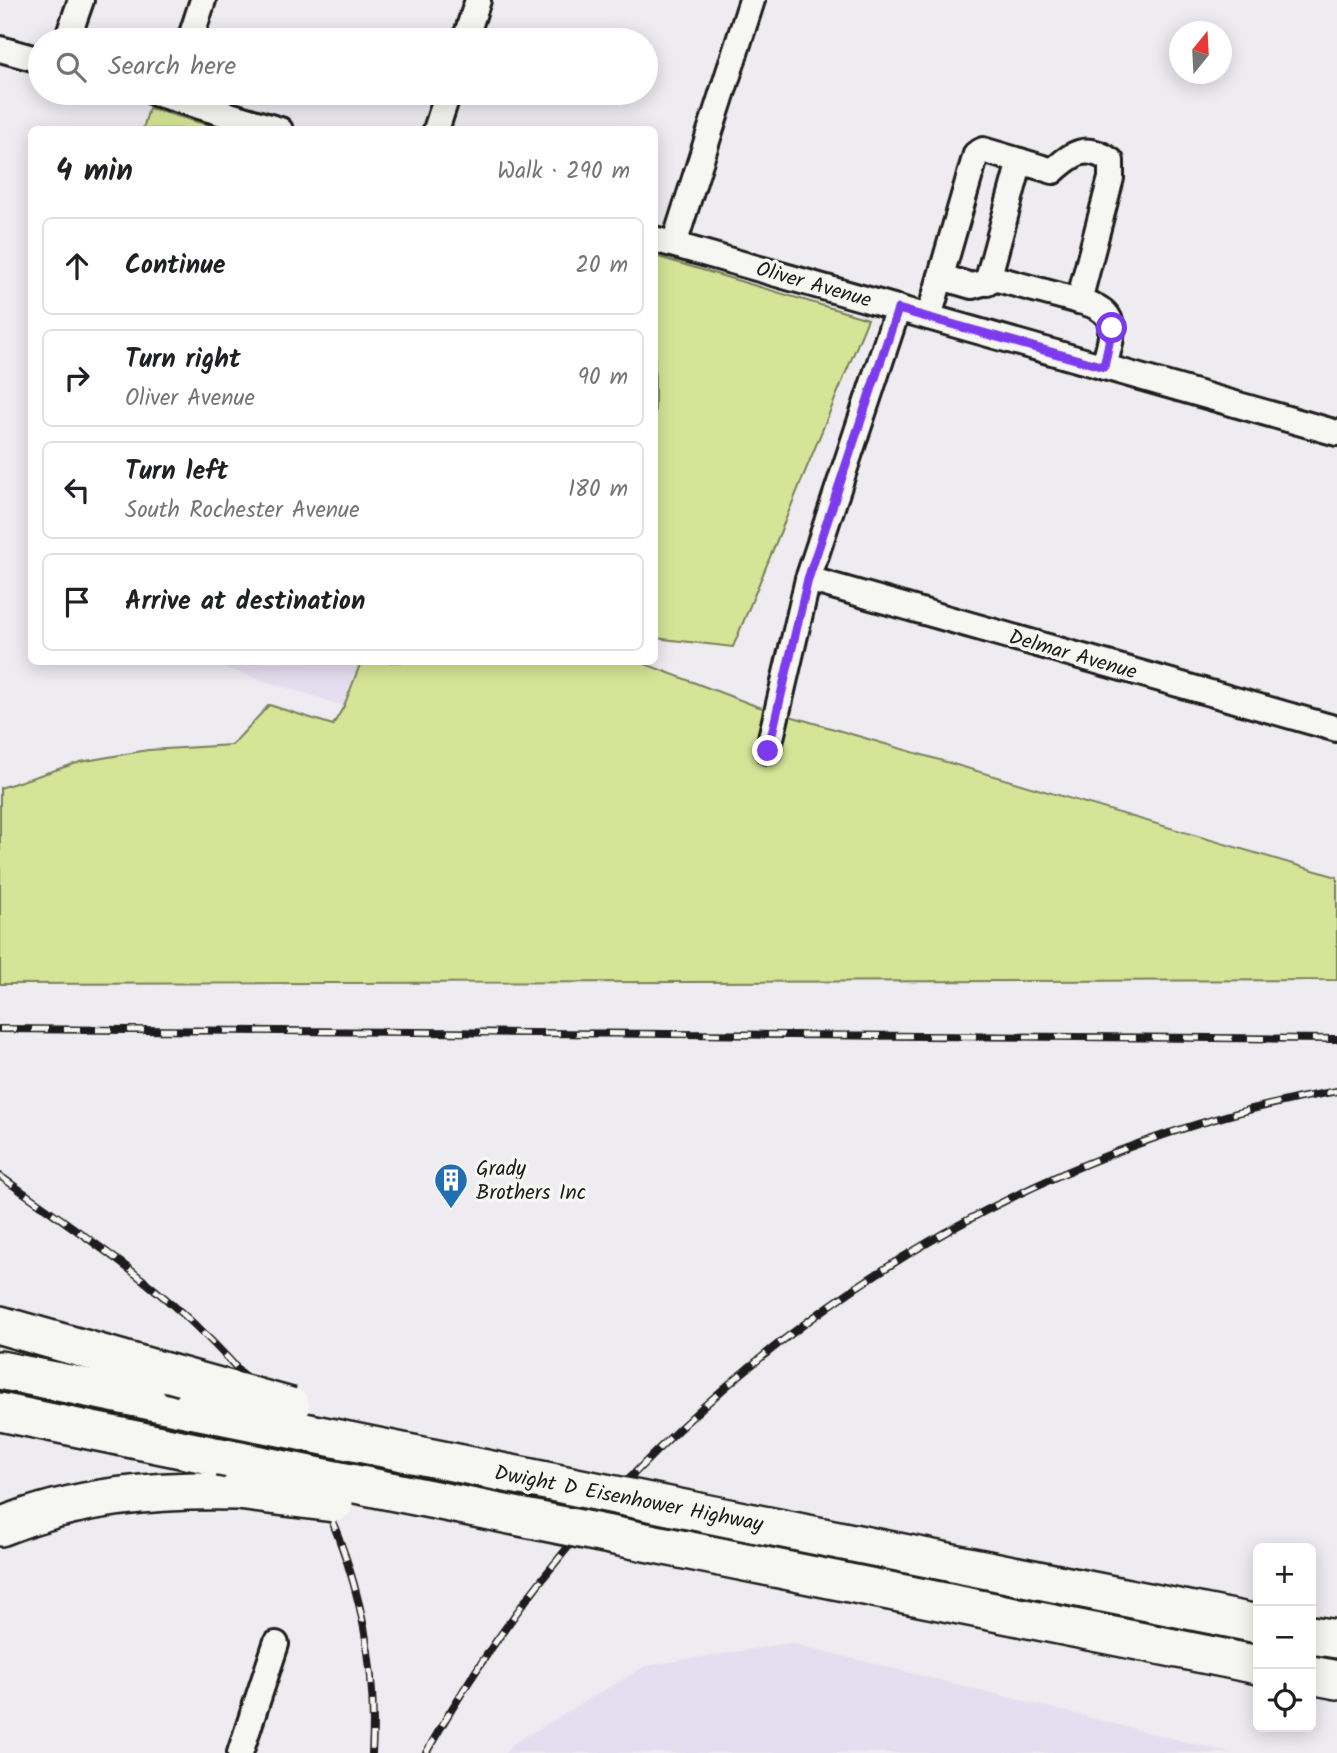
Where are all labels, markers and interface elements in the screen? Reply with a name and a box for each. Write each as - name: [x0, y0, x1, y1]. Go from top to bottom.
- north arrow: [1169, 21, 1232, 84]
- search box: [28, 28, 658, 105]
- text: Search here: [108, 46, 236, 88]
- icon: search: [52, 48, 90, 86]
- text: 4 min: [56, 148, 133, 196]
- text: Walk · 290 m: [497, 154, 630, 190]
- text: Continue: [125, 245, 226, 287]
- icon: ahead: [58, 247, 96, 285]
- text: 20 m: [576, 248, 628, 284]
- street label: Oliver Avenue: [752, 253, 876, 318]
- route start: [1096, 312, 1127, 343]
- text: Turn right: [125, 339, 241, 381]
- icon: right: [58, 359, 96, 397]
- text: 90 m: [578, 360, 628, 396]
- text: Oliver Avenue: [125, 381, 255, 417]
- text: Turn left: [125, 451, 228, 493]
- icon: left: [58, 471, 96, 509]
- text: 180 m: [568, 472, 628, 508]
- text: South Rochester Avenue: [125, 493, 360, 529]
- text: Arrive at destination: [125, 581, 365, 623]
- icon: arrive: [58, 583, 96, 621]
- street label: Delmar Avenue: [1005, 621, 1141, 690]
- route end: [752, 735, 783, 766]
- place label: Grady Brothers Inc: [476, 1153, 586, 1210]
- building icon: Grady Brothers Inc: [432, 1161, 470, 1210]
- street label: Dwight D Eisenhower Highway: [491, 1457, 766, 1542]
- map controls: [1253, 1543, 1316, 1732]
- button: +: [1253, 1543, 1316, 1606]
- button: −: [1253, 1606, 1316, 1669]
- button: locate: [1253, 1669, 1316, 1732]

